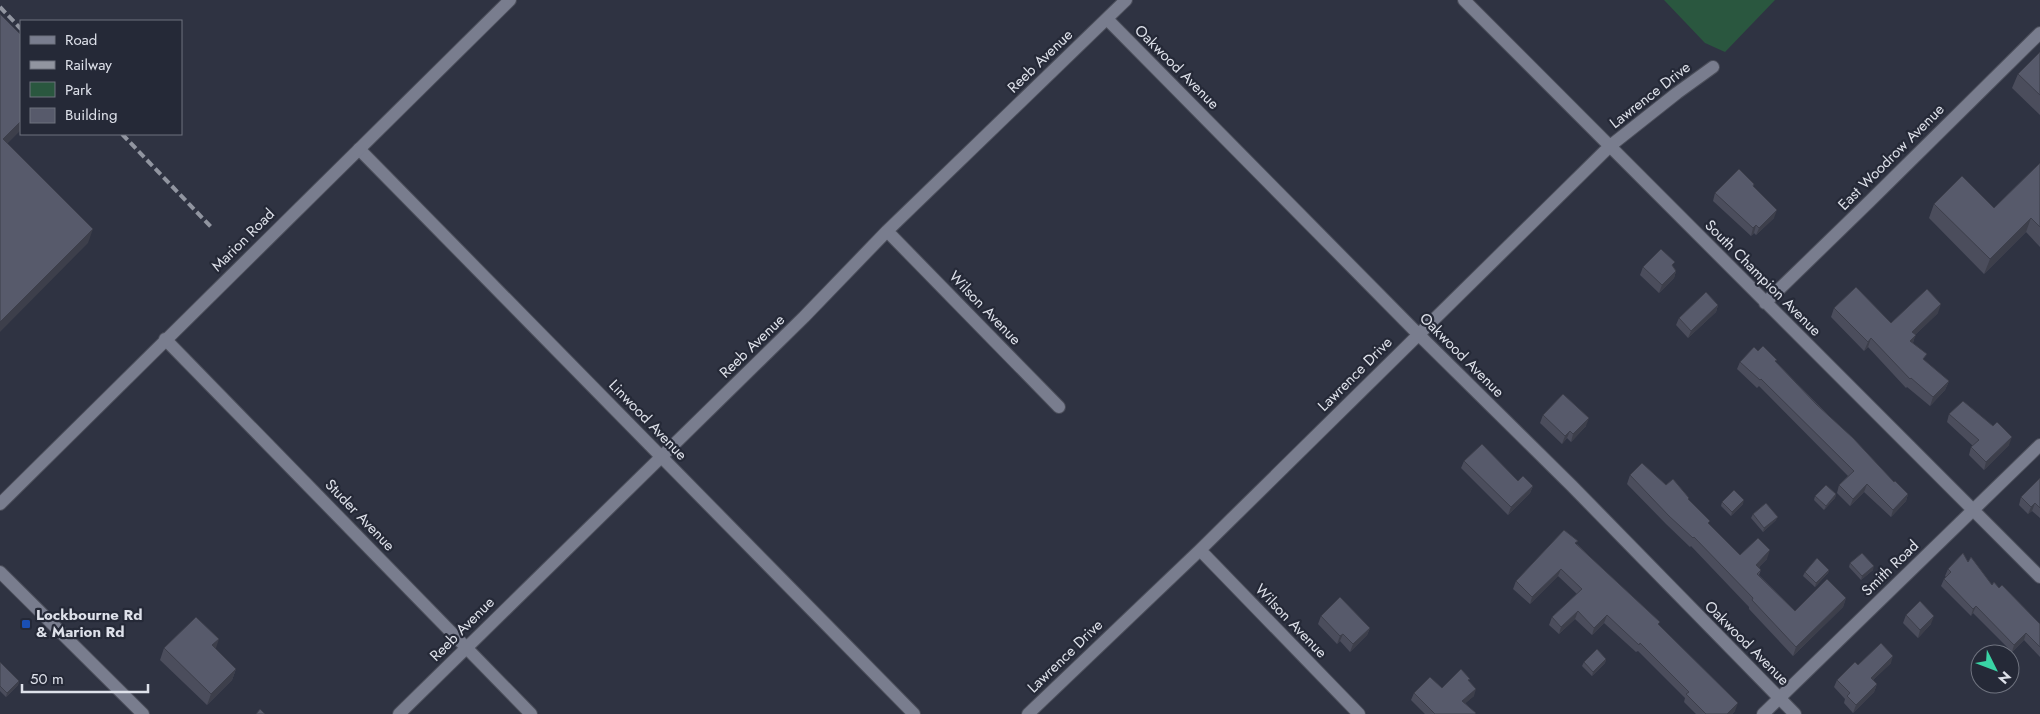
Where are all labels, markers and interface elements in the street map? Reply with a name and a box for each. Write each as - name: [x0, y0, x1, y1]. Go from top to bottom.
- legend: [20, 20, 182, 135]
- street label: Oakwood Avenue: [1130, 20, 1225, 115]
- street label: Reeb Avenue: [1002, 24, 1078, 98]
- text: Road: [65, 29, 97, 51]
- text: Railway: [65, 54, 112, 76]
- street label: Lawrence Drive: [1605, 56, 1695, 134]
- text: Park: [65, 79, 92, 101]
- street label: East Woodrow Avenue: [1833, 99, 1949, 215]
- text: Building: [65, 104, 117, 126]
- street label: Marion Road: [206, 203, 280, 277]
- street label: South Champion Avenue: [1700, 215, 1826, 341]
- street label: Wilson Avenue: [944, 266, 1026, 350]
- street label: Oakwood Avenue: [1415, 308, 1510, 403]
- street label: Reeb Avenue: [714, 309, 790, 383]
- street label: Lawrence Drive: [1313, 332, 1397, 416]
- street label: Linwood Avenue: [604, 375, 692, 465]
- street label: Studer Avenue: [320, 474, 400, 556]
- street label: Smith Road: [1856, 535, 1924, 601]
- street label: Wilson Avenue: [1250, 579, 1332, 663]
- street label: Reeb Avenue: [425, 591, 500, 666]
- street label: Oakwood Avenue: [1700, 596, 1795, 691]
- place label: Lockbourne Rd & Marion Rd: [36, 604, 142, 643]
- street label: Lawrence Drive: [1022, 614, 1108, 698]
- marker: Lockbourne Rd & Marion Rd: [20, 618, 32, 630]
- north arrow: [1970, 644, 2020, 694]
- scale bar: [22, 662, 149, 694]
- text: N: [1994, 667, 2016, 689]
- text: 50 m: [30, 668, 64, 690]

